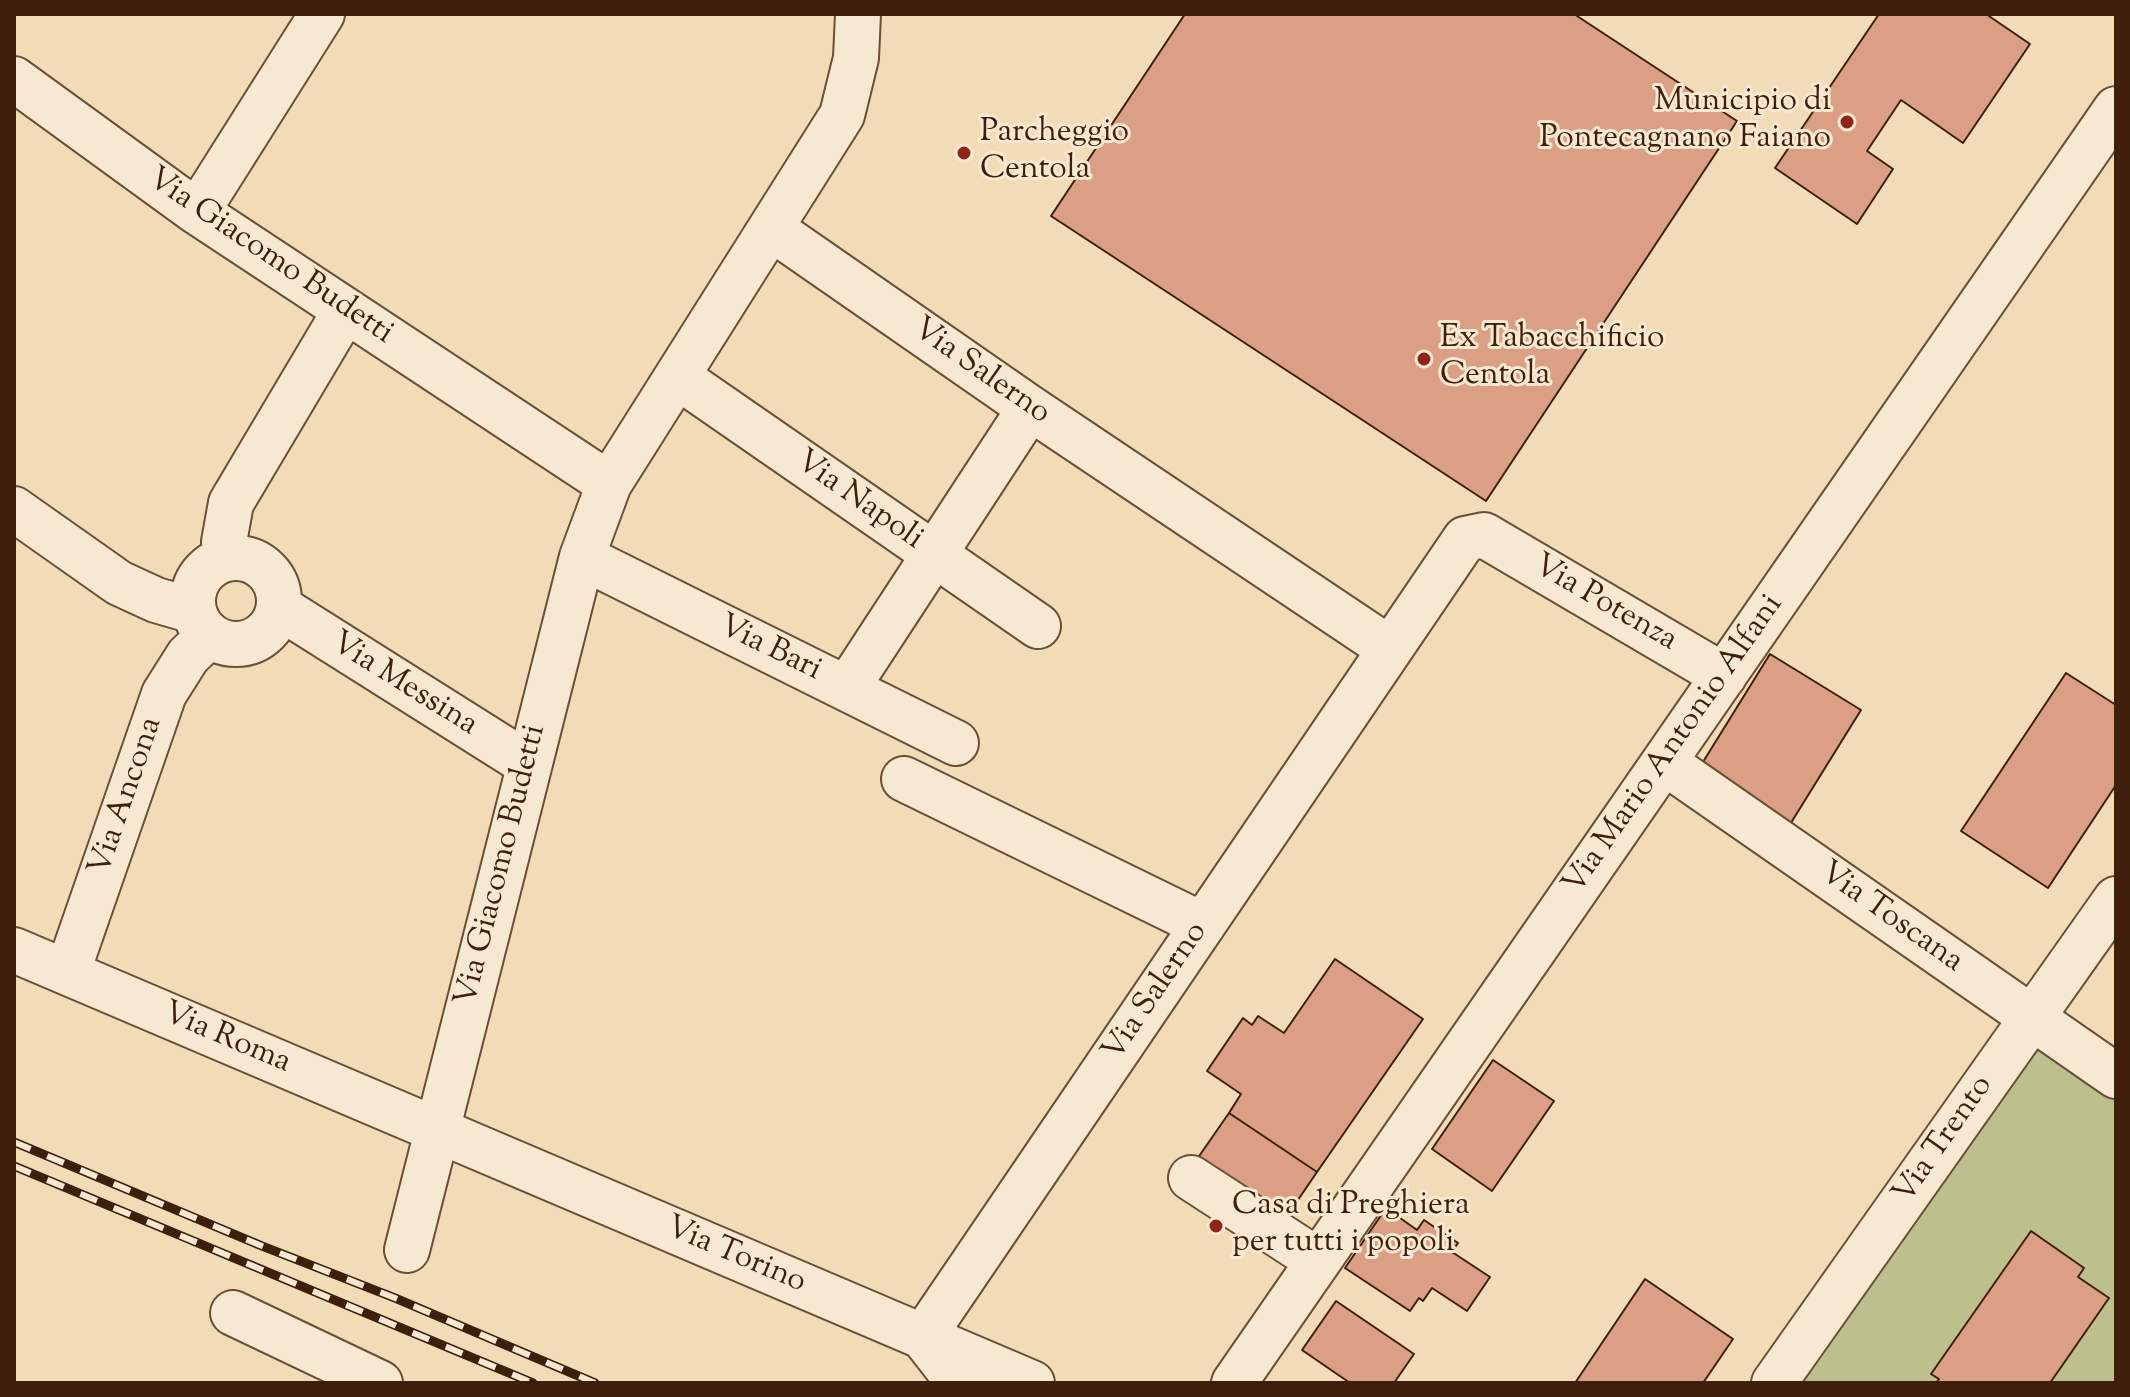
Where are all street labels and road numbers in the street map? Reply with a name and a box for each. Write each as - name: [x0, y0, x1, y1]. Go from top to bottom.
- street label: Via Giacomo Budetti: [139, 161, 399, 355]
- street label: Via Salerno: [903, 311, 1057, 435]
- street label: Via Napoli: [787, 444, 929, 560]
- street label: Via Potenza: [1525, 548, 1683, 662]
- street label: Via Mario Antonio Alfani: [1557, 589, 1793, 903]
- street label: Via Bari: [711, 609, 827, 691]
- street label: Via Messina: [322, 626, 484, 746]
- street label: Via Ancona: [83, 713, 173, 881]
- street label: Via Giacomo Budetti: [449, 721, 557, 1011]
- street label: Via Toscana: [1810, 855, 1970, 983]
- street label: Via Salerno: [1096, 916, 1218, 1070]
- street label: Via Roma: [156, 996, 296, 1084]
- street label: Via Trento: [1887, 1069, 2003, 1213]
- street label: Via Torino: [659, 1210, 811, 1304]

